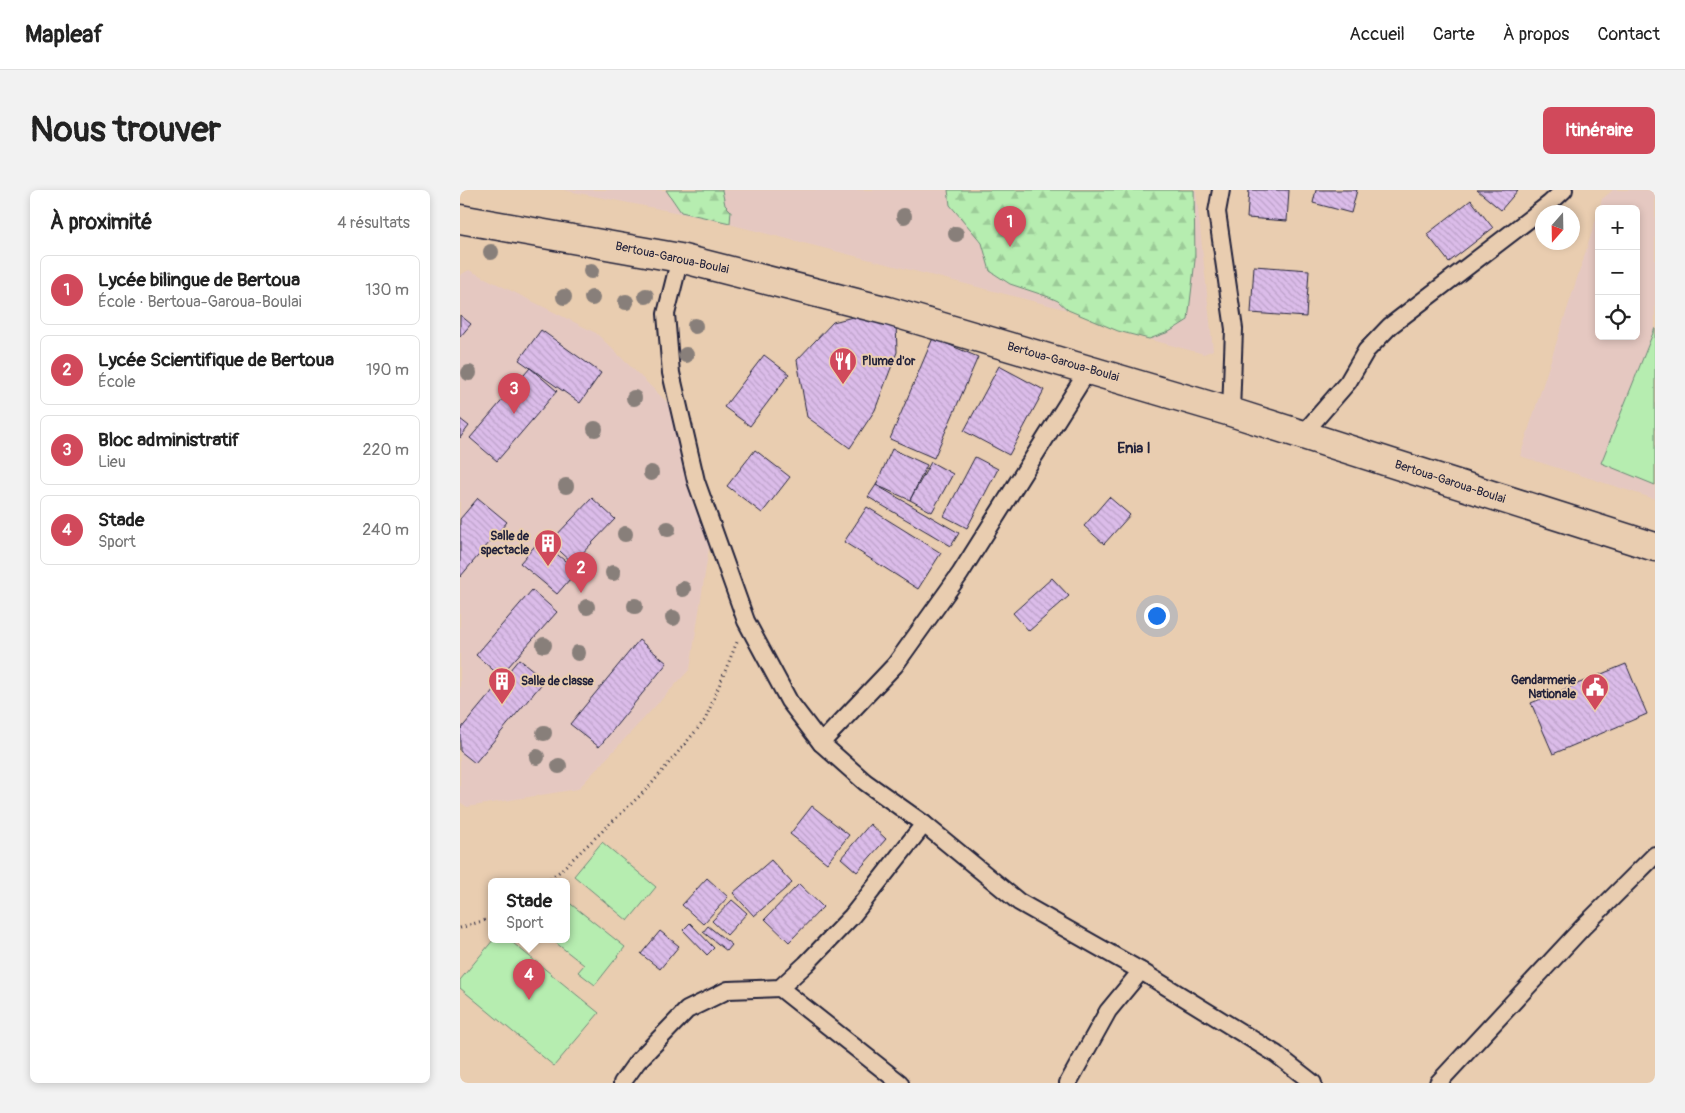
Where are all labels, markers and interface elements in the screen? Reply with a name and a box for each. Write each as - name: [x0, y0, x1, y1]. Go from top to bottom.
- text: Mapleaf: [25, 20, 103, 49]
- text: Accueil: [1349, 23, 1405, 46]
- text: Carte: [1433, 23, 1475, 46]
- text: À propos: [1503, 23, 1569, 46]
- text: Contact: [1597, 23, 1660, 46]
- button: Itinéraire: [1543, 107, 1655, 154]
- text: Nous trouver: [30, 108, 221, 152]
- north arrow: [1535, 205, 1580, 250]
- map controls: [1595, 205, 1640, 340]
- button: +: [1595, 205, 1640, 250]
- pin: 1: [994, 206, 1026, 247]
- text: À proximité: [50, 209, 153, 236]
- text: 4 résultats: [337, 213, 410, 233]
- street label: Bertoua-Garoua-Boulai: [614, 239, 730, 277]
- button: −: [1595, 250, 1640, 295]
- text: Lycée bilingue de Bertoua: [98, 268, 300, 292]
- text: 1: [64, 280, 70, 300]
- text: 130 m: [365, 280, 409, 300]
- text: École · Bertoua-Garoua-Boulai: [98, 292, 302, 312]
- button: locate: [1595, 295, 1640, 340]
- street label: Bertoua-Garoua-Boulai: [1005, 339, 1121, 385]
- restaurant icon: Plume d'or: [828, 346, 858, 385]
- text: Lycée Scientifique de Bertoua: [98, 348, 334, 372]
- place label: Plume d'or: [862, 354, 916, 369]
- text: 2: [63, 360, 71, 380]
- text: 190 m: [366, 360, 409, 380]
- text: École: [98, 372, 135, 392]
- pin: 3: [498, 373, 530, 414]
- text: Bloc administratif: [98, 428, 240, 452]
- district label: Enia I: [1117, 439, 1151, 458]
- text: 3: [63, 440, 71, 460]
- text: 220 m: [363, 440, 409, 460]
- text: Lieu: [98, 452, 126, 472]
- street label: Bertoua-Garoua-Boulai: [1393, 457, 1507, 507]
- text: Stade: [98, 508, 144, 532]
- text: 4: [62, 520, 72, 540]
- text: 240 m: [362, 520, 409, 540]
- building icon: Salle de spectacle: [533, 528, 563, 567]
- place label: Salle de spectacle: [481, 529, 530, 558]
- text: Sport: [98, 532, 136, 552]
- pin: 2: [565, 552, 597, 593]
- your location: [1144, 603, 1170, 629]
- building icon: Salle de classe: [487, 666, 517, 705]
- public building icon: Gendarmerie Nationale: [1580, 672, 1610, 711]
- place label: Gendarmerie Nationale: [1511, 673, 1577, 702]
- place label: Salle de classe: [521, 674, 595, 689]
- popup: [488, 878, 570, 943]
- text: Stade: [506, 889, 552, 913]
- text: Sport: [506, 913, 543, 933]
- pin: 4: [513, 959, 545, 1000]

